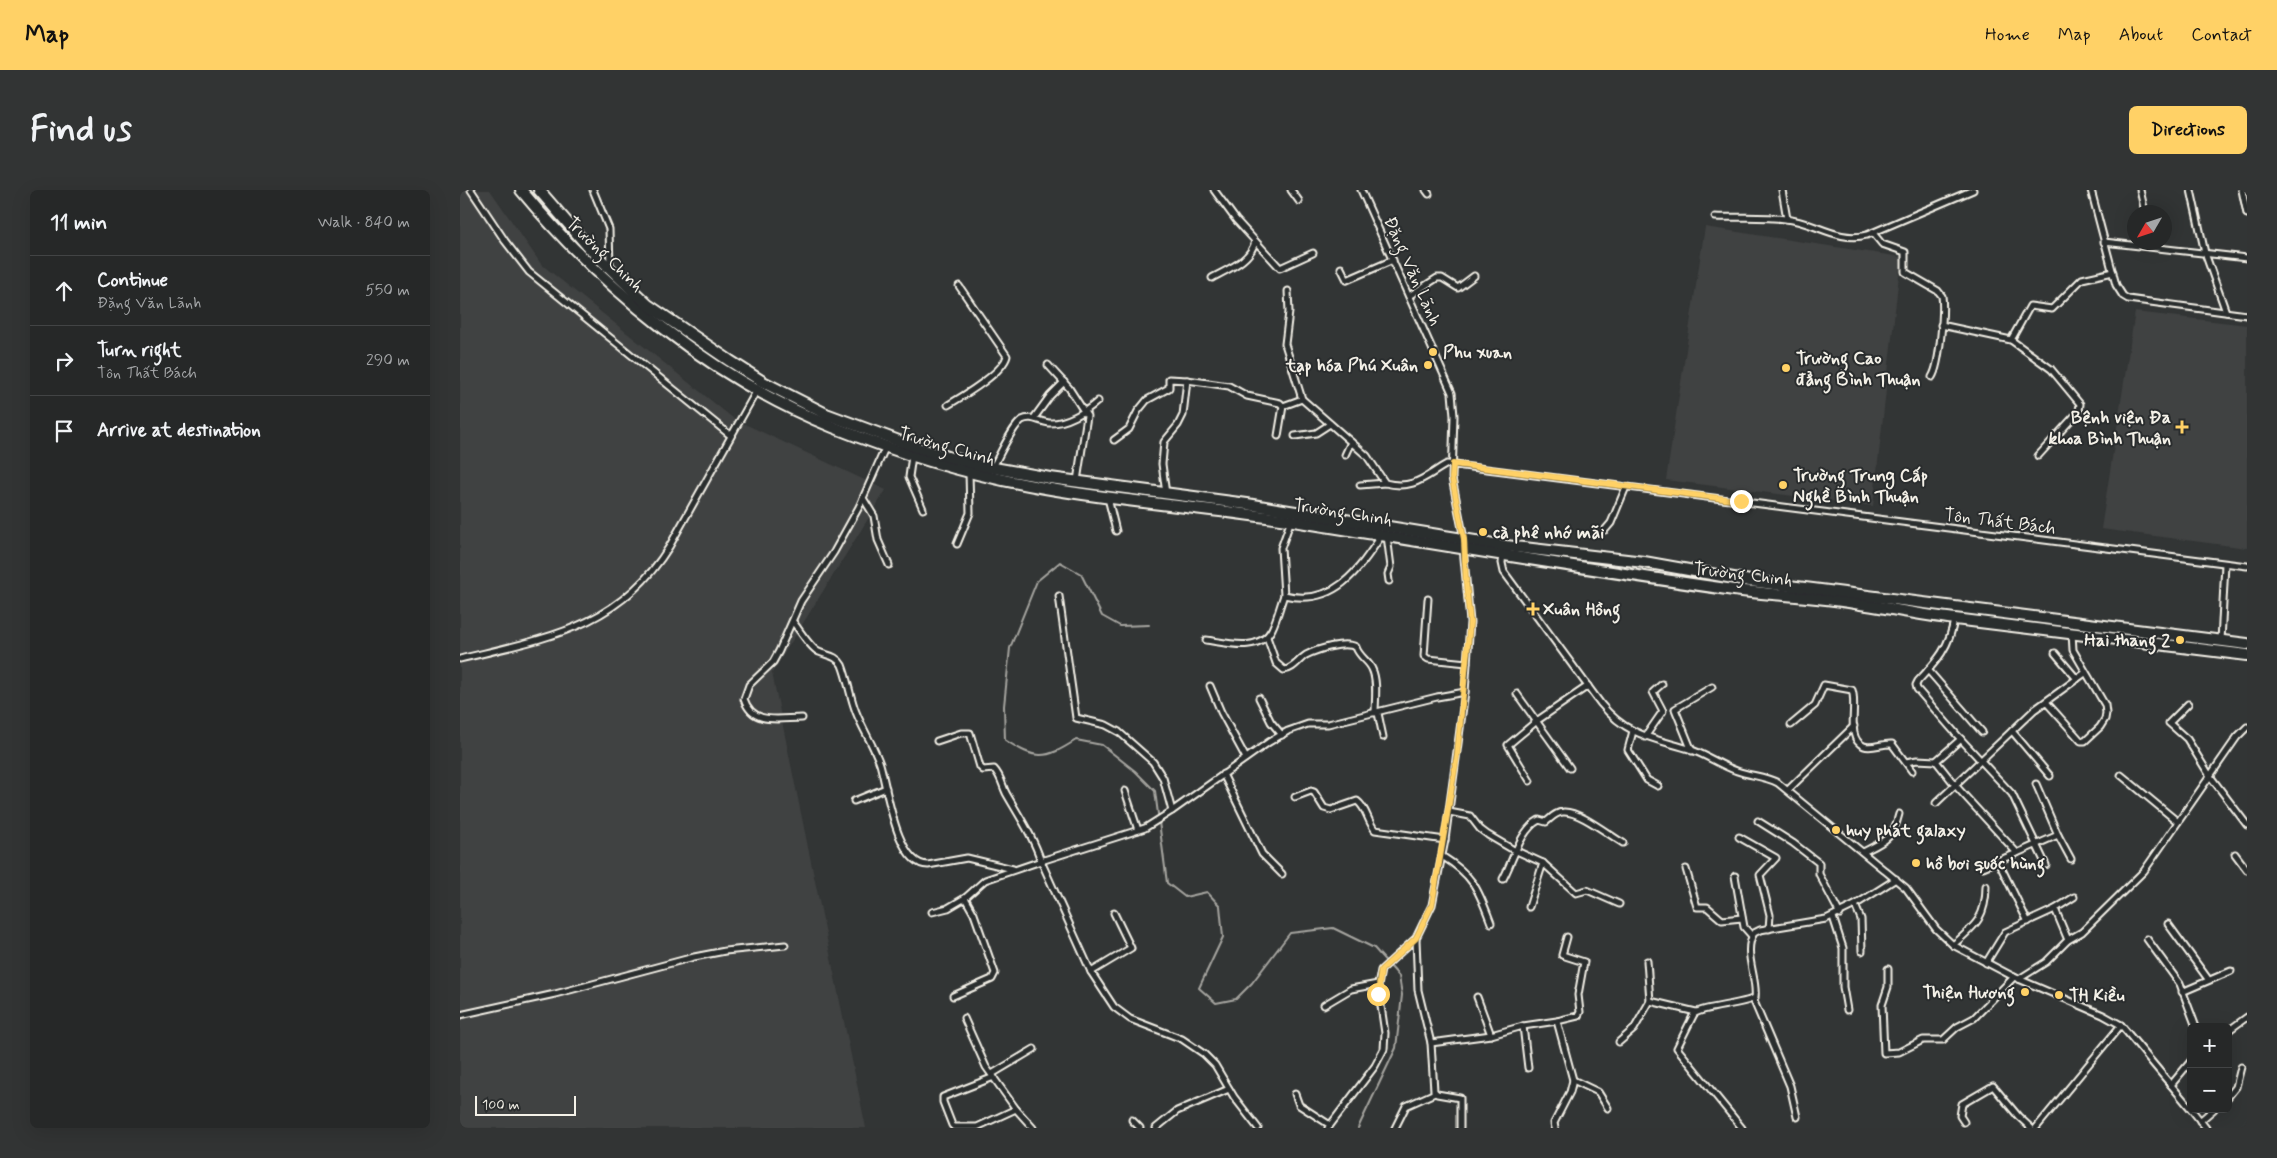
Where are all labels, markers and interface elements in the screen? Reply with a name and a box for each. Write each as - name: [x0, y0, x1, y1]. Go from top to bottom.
- text: Map: [25, 20, 69, 51]
- text: Home: [1985, 23, 2030, 47]
- text: Map: [2058, 23, 2091, 47]
- text: About: [2119, 23, 2163, 47]
- text: Contact: [2191, 23, 2252, 47]
- button: Directions: [2129, 106, 2247, 154]
- text: Find us: [30, 107, 132, 153]
- north arrow: [2127, 205, 2172, 250]
- text: 11 min: [50, 209, 107, 237]
- street label: Trường Chinh: [559, 211, 648, 299]
- text: Walk · 840 m: [318, 212, 410, 233]
- street label: Đặng Văn Lãnh: [1375, 213, 1447, 331]
- text: Continue: [97, 268, 168, 293]
- icon: ahead: [50, 277, 78, 305]
- text: 550 m: [365, 280, 410, 301]
- text: Đặng Văn Lãnh: [97, 293, 201, 314]
- text: Turn right: [97, 338, 181, 363]
- place label: Phu xuan: [1443, 341, 1512, 365]
- marker: Phu xuan: [1427, 346, 1439, 358]
- icon: right: [50, 347, 78, 375]
- place label: Trường Cao đẳng Bình Thuận: [1796, 347, 1920, 394]
- text: 290 m: [366, 350, 410, 371]
- place label: tạp hóa Phú Xuân: [1285, 354, 1418, 378]
- marker: tạp hóa Phú Xuân: [1422, 359, 1434, 371]
- marker: Trường Cao đẳng Bình Thuận: [1780, 362, 1792, 374]
- text: Tôn Thất Bách: [97, 363, 197, 384]
- place label: Bệnh viện Đa khoa Bình Thuận: [2048, 406, 2171, 451]
- icon: arrive: [50, 417, 78, 445]
- text: Arrive at destination: [97, 418, 261, 443]
- marker: Bệnh viện Đa khoa Bình Thuận: [2175, 420, 2189, 434]
- street label: Trường Chinh: [895, 422, 998, 474]
- place label: Trường Trung Cấp Nghề Bình Thuận: [1793, 464, 1928, 511]
- marker: Trường Trung Cấp Nghề Bình Thuận: [1777, 479, 1789, 491]
- route end: [1730, 490, 1753, 513]
- street label: Trường Chinh: [1291, 493, 1394, 535]
- street label: Tôn Thất Bách: [1943, 503, 2057, 541]
- place label: cà phê nhớ mãi: [1493, 521, 1604, 545]
- marker: cà phê nhớ mãi: [1477, 526, 1489, 538]
- street label: Trường Chinh: [1692, 557, 1794, 595]
- place label: Xuân Hồng: [1543, 598, 1620, 624]
- marker: Xuân Hồng: [1527, 603, 1539, 615]
- place label: Hai thang 2: [2084, 629, 2170, 655]
- marker: Hai thang 2: [2174, 634, 2186, 646]
- place label: huy phát galaxy: [1846, 819, 1966, 845]
- marker: huy phát galaxy: [1830, 824, 1842, 836]
- place label: hồ bơi quốc hùng: [1926, 852, 2045, 878]
- marker: hồ bơi quốc hùng: [1910, 857, 1922, 869]
- place label: Thiện Hương: [1922, 981, 2015, 1007]
- route start: [1367, 983, 1390, 1006]
- place label: TH Kiều: [2069, 984, 2125, 1008]
- marker: Thiện Hương: [2019, 986, 2031, 998]
- marker: TH Kiều: [2053, 989, 2065, 1001]
- map controls: [2187, 1023, 2232, 1113]
- button: +: [2187, 1023, 2232, 1068]
- button: −: [2187, 1068, 2232, 1113]
- scale bar: [475, 1093, 576, 1116]
- text: 100 m: [482, 1096, 520, 1114]

